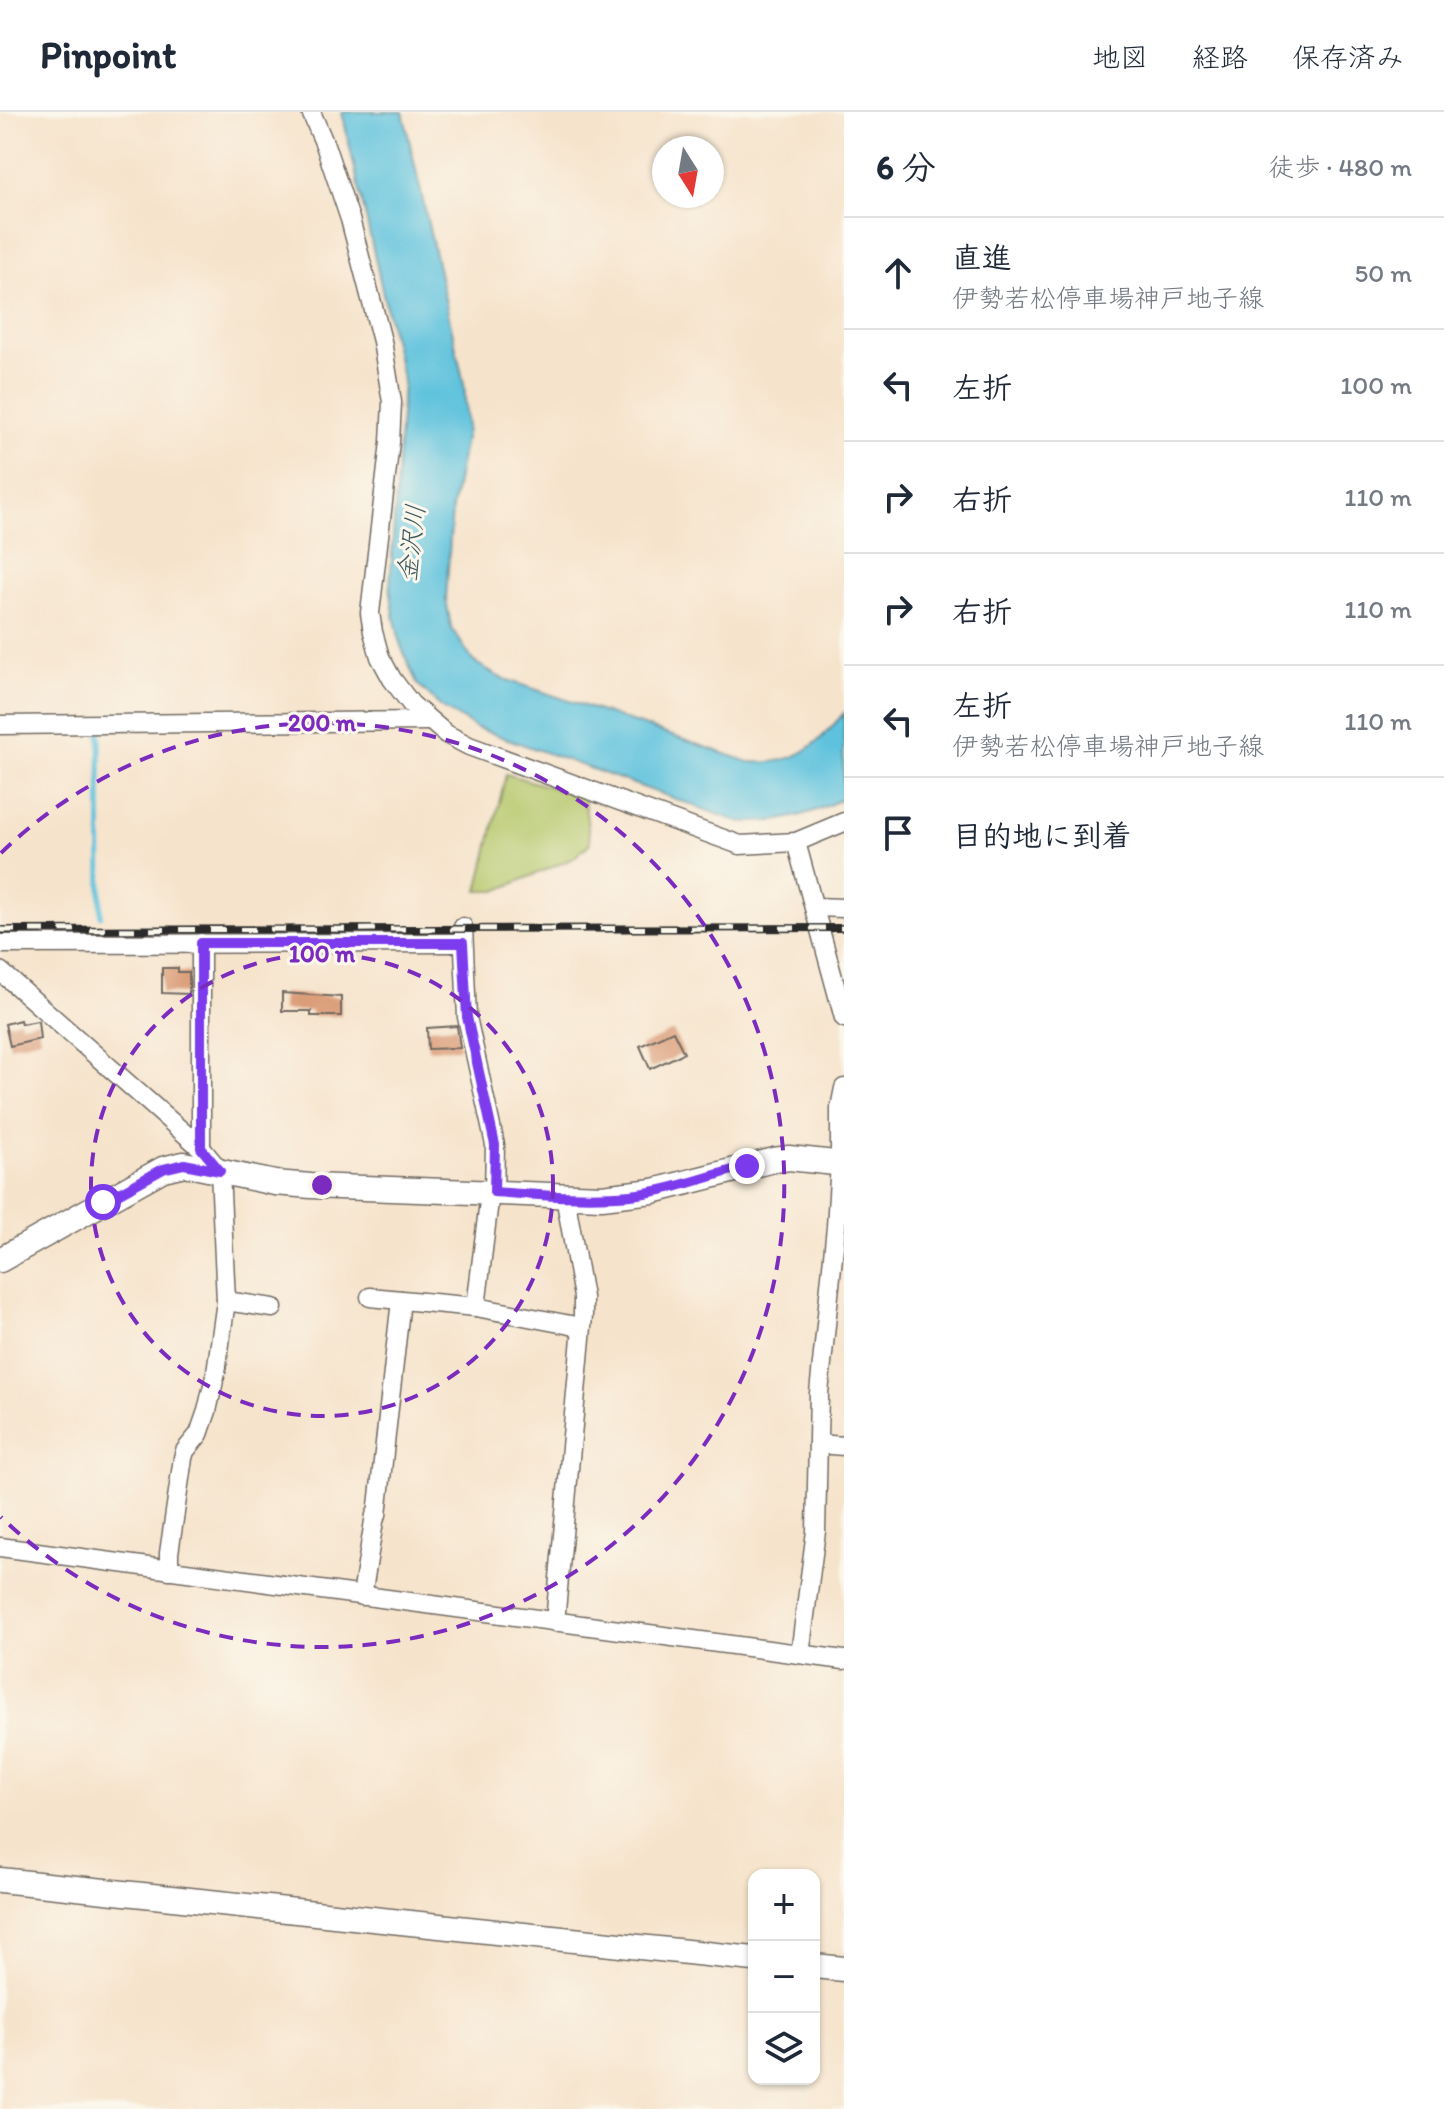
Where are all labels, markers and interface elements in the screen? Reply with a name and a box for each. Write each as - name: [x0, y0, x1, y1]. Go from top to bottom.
- text: Pinpoint: [40, 32, 176, 78]
- text: 地図: [1092, 40, 1148, 74]
- text: 経路: [1192, 40, 1248, 74]
- text: 保存済み: [1292, 40, 1404, 74]
- north arrow: [652, 136, 724, 208]
- text: 6 分: [876, 147, 936, 188]
- text: 徒歩 · 480 m: [1268, 151, 1412, 183]
- text: 直進: [952, 239, 1012, 276]
- icon: ahead: [876, 251, 920, 295]
- text: 50 m: [1355, 257, 1412, 289]
- text: 伊勢若松停車場神戸地子線: [952, 282, 1264, 314]
- icon: left: [876, 363, 920, 407]
- text: 左折: [952, 369, 1012, 406]
- text: 100 m: [1340, 369, 1412, 401]
- icon: right: [876, 475, 920, 519]
- text: 右折: [952, 481, 1012, 518]
- text: 110 m: [1344, 481, 1412, 513]
- water label: 金沢川: [390, 502, 432, 584]
- icon: right: [876, 587, 920, 631]
- text: 右折: [952, 593, 1012, 630]
- text: 110 m: [1344, 593, 1412, 625]
- text: 左折: [952, 687, 1012, 724]
- icon: left: [876, 699, 920, 743]
- text: 110 m: [1344, 705, 1412, 737]
- text: 200 m: [288, 708, 357, 737]
- text: 伊勢若松停車場神戸地子線: [952, 730, 1264, 762]
- icon: arrive: [876, 811, 920, 855]
- text: 目的地に到着: [952, 817, 1132, 854]
- text: 100 m: [289, 939, 356, 968]
- route end: [729, 1148, 765, 1184]
- centre of rings: [308, 1171, 336, 1199]
- route start: [85, 1184, 121, 1220]
- map controls: [748, 1869, 820, 2085]
- button: +: [748, 1869, 820, 1941]
- button: −: [748, 1941, 820, 2013]
- button: layers: [748, 2013, 820, 2085]

